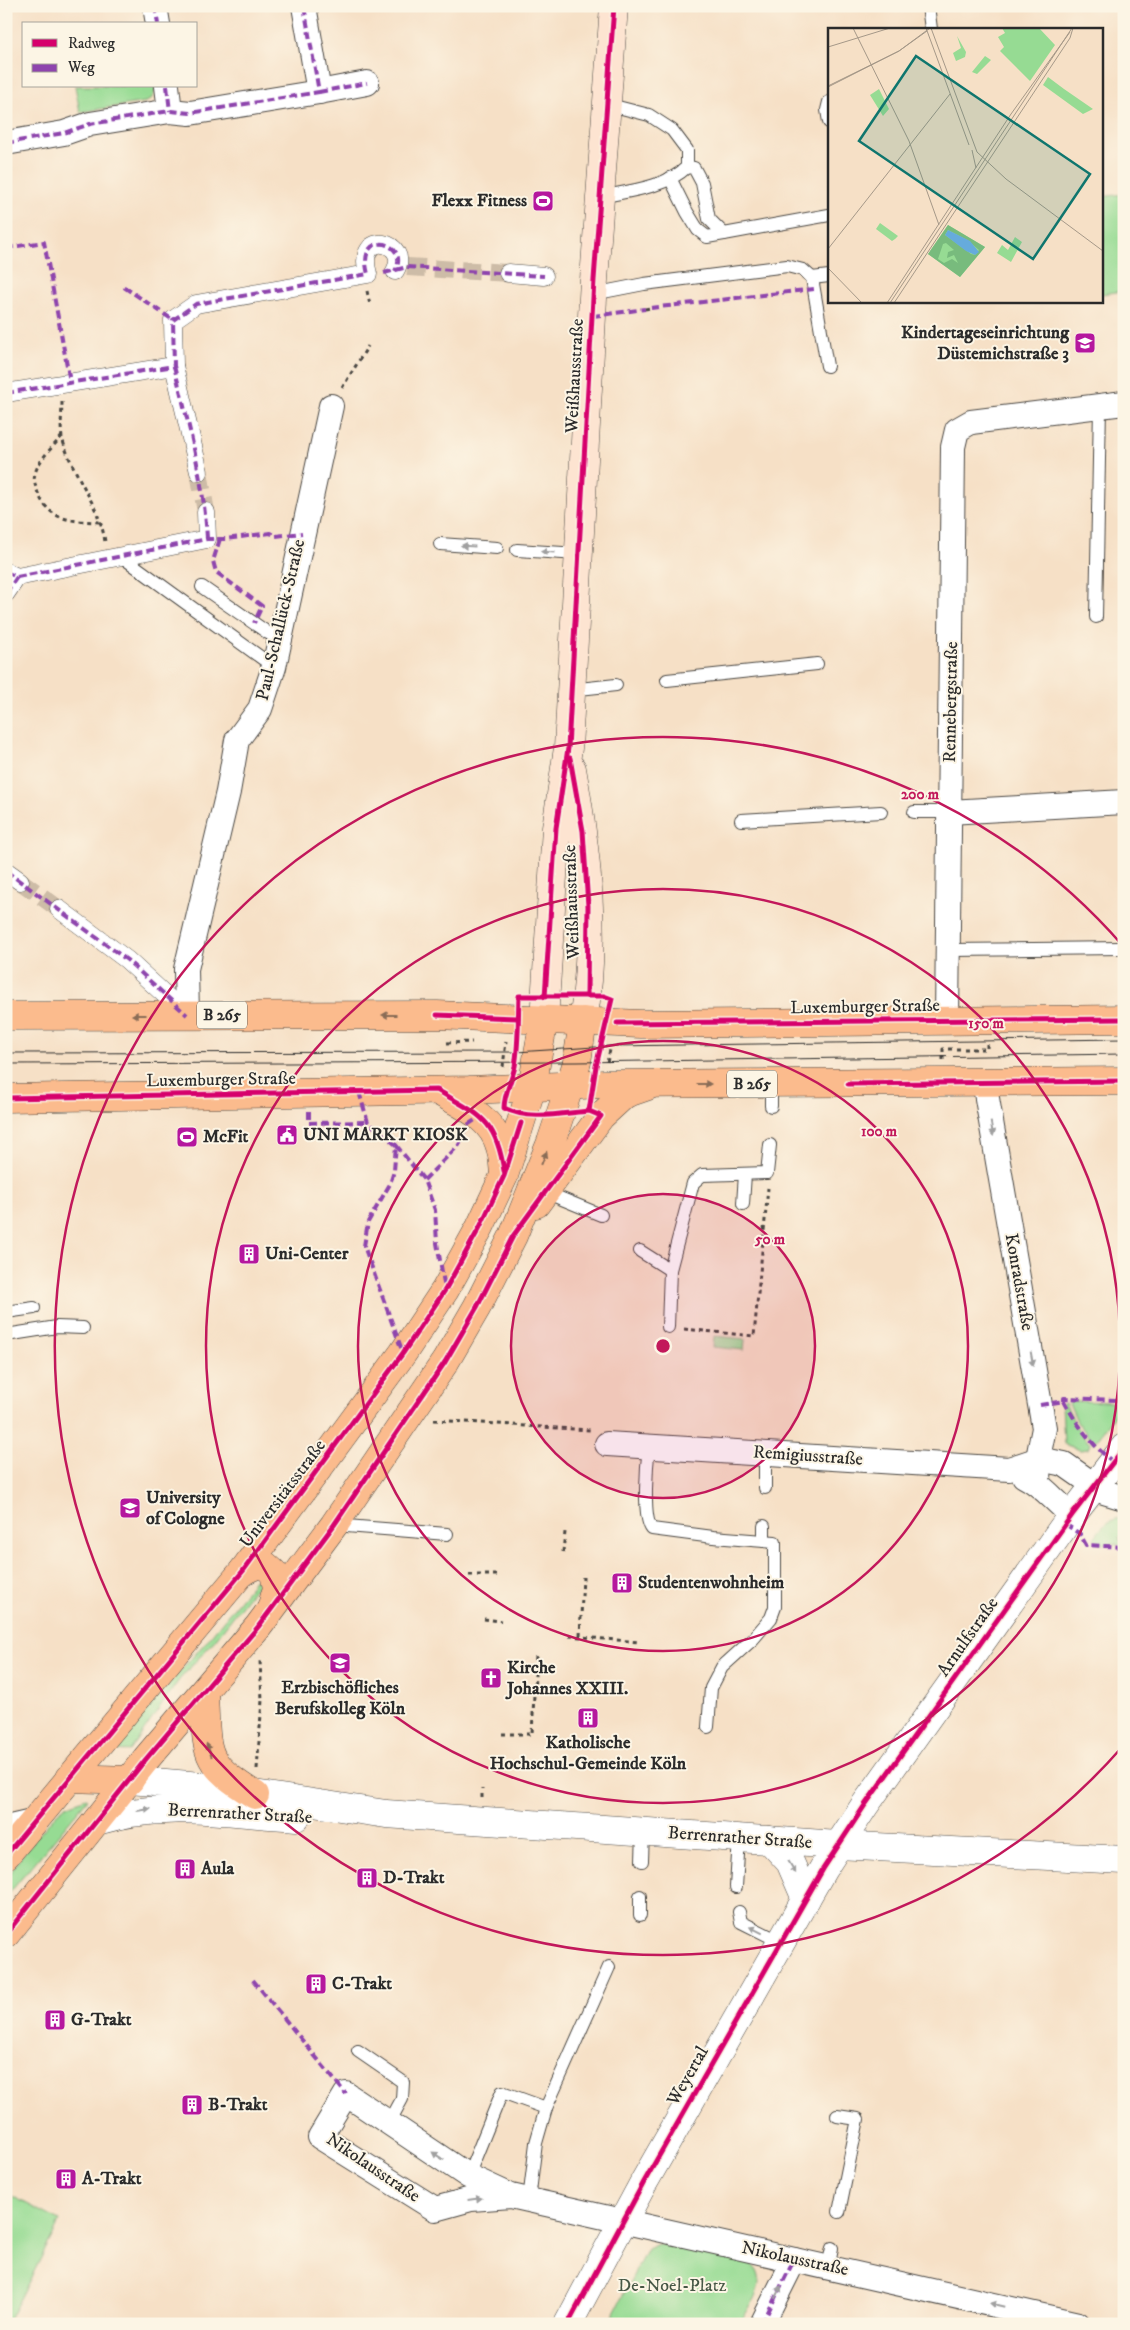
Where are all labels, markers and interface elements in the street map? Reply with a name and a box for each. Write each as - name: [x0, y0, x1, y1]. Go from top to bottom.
- legend: [22, 22, 198, 88]
- inset map: [828, 28, 1102, 302]
- text: Radweg: [68, 34, 116, 53]
- text: Weg: [67, 58, 95, 77]
- sports icon: Flexx Fitness: [531, 189, 555, 213]
- place label: Flexx Fitness: [431, 190, 527, 212]
- street label: Weißhausstraße: [561, 318, 589, 435]
- place label: Kindertageseinrichtung Düstemichstraße 3: [901, 322, 1070, 365]
- school or university icon: Kindertageseinrichtung Düstemichstraße 3: [1073, 331, 1097, 355]
- street label: Paul-Schallück-Straße: [252, 537, 310, 703]
- one-way arrow: [460, 542, 476, 550]
- one-way arrow: [539, 548, 555, 556]
- street label: Rennebergstraße: [939, 641, 963, 763]
- text: 200 m: [901, 785, 940, 804]
- street label: Weißhausstraße: [559, 844, 585, 961]
- street label: Luxemburger Straße: [790, 995, 940, 1019]
- road number: B 265: [197, 1002, 247, 1028]
- one-way arrow: [130, 1011, 146, 1019]
- one-way arrow: [380, 1011, 396, 1019]
- text: 150 m: [968, 1014, 1004, 1033]
- street label: Luxemburger Straße: [146, 1068, 296, 1092]
- road number: B 265: [727, 1070, 777, 1098]
- one-way arrow: [697, 1080, 713, 1088]
- text: 100 m: [861, 1122, 898, 1141]
- one-way arrow: [989, 1122, 997, 1138]
- public building icon: UNI MARKT KIOSK: [275, 1123, 299, 1147]
- place label: UNI MARKT KIOSK: [303, 1124, 468, 1146]
- sports icon: McFit: [175, 1125, 199, 1149]
- place label: McFit: [203, 1126, 248, 1148]
- one-way arrow: [540, 1150, 548, 1165]
- text: 50 m: [754, 1230, 786, 1249]
- street label: Konradstraße: [1000, 1232, 1038, 1332]
- building icon: Uni-Center: [237, 1242, 261, 1266]
- place label: Uni-Center: [265, 1243, 349, 1265]
- centre of rings: [654, 1337, 672, 1355]
- one-way arrow: [1029, 1351, 1037, 1367]
- street label: Universitätsstraße: [235, 1436, 331, 1552]
- street label: Remigiusstraße: [752, 1441, 864, 1471]
- place label: University of Cologne: [146, 1487, 225, 1530]
- school or university icon: University of Cologne: [118, 1496, 142, 1520]
- building icon: Studentenwohnheim: [610, 1571, 634, 1595]
- place label: Studentenwohnheim: [638, 1572, 785, 1594]
- street label: Arnulfstraße: [933, 1593, 1003, 1681]
- school or university icon: Erzbischöfliches Berufskolleg Köln: [328, 1651, 352, 1675]
- place label: Kirche Johannes XXIII.: [505, 1657, 628, 1700]
- church icon: Kirche Johannes XXIII.: [479, 1666, 503, 1690]
- place label: Erzbischöfliches Berufskolleg Köln: [275, 1677, 406, 1720]
- building icon: Katholische Hochschul-Gemeinde Köln: [576, 1706, 600, 1730]
- place label: Katholische Hochschul-Gemeinde Köln: [490, 1732, 687, 1775]
- one-way arrow: [205, 1743, 213, 1757]
- street label: Berrenrather Straße: [167, 1799, 313, 1829]
- one-way arrow: [136, 1806, 152, 1814]
- street label: Berrenrather Straße: [667, 1822, 813, 1854]
- building icon: Aula: [173, 1857, 197, 1881]
- place label: Aula: [200, 1858, 235, 1880]
- one-way arrow: [788, 1860, 797, 1873]
- building icon: D-Trakt: [355, 1866, 379, 1890]
- place label: D-Trakt: [383, 1867, 445, 1889]
- one-way arrow: [749, 1926, 763, 1934]
- building icon: C-Trakt: [304, 1972, 328, 1996]
- place label: C-Trakt: [332, 1973, 392, 1995]
- building icon: G-Trakt: [43, 2008, 67, 2032]
- place label: G-Trakt: [71, 2009, 132, 2031]
- street label: Weyertal: [662, 2042, 714, 2110]
- building icon: B-Trakt: [180, 2093, 204, 2117]
- place label: B-Trakt: [208, 2094, 268, 2116]
- street label: Nikolausstraße: [322, 2129, 424, 2207]
- one-way arrow: [431, 2151, 445, 2161]
- building icon: A-Trakt: [54, 2167, 78, 2191]
- place label: A-Trakt: [81, 2168, 142, 2190]
- one-way arrow: [467, 2195, 483, 2203]
- street label: Nikolausstraße: [740, 2237, 850, 2281]
- park label: De-Noel-Platz: [618, 2275, 726, 2297]
- one-way arrow: [774, 2285, 782, 2299]
- one-way arrow: [989, 2301, 1004, 2309]

